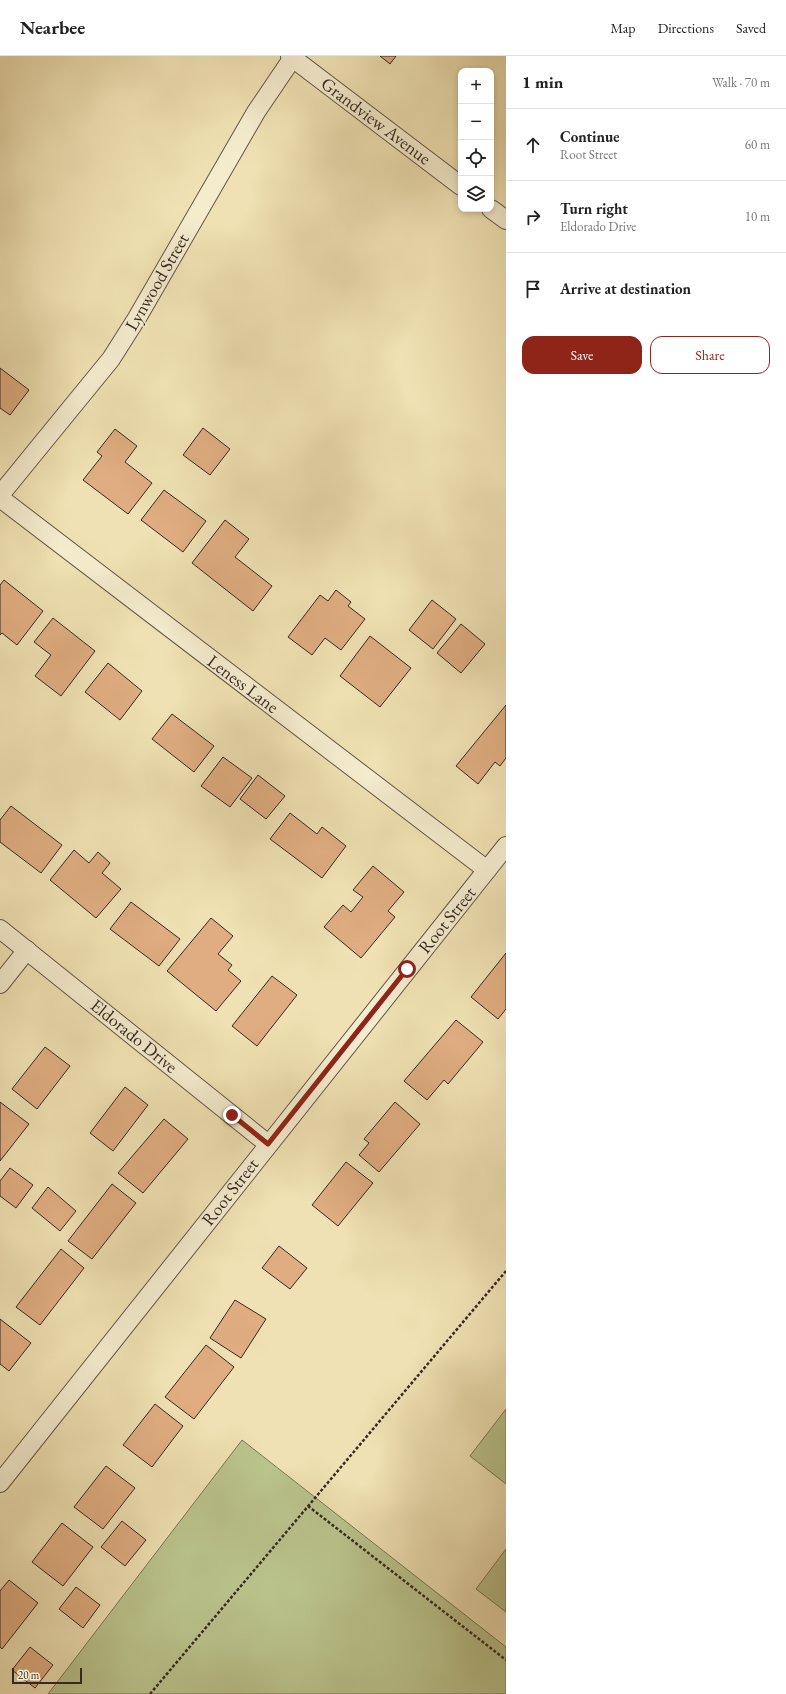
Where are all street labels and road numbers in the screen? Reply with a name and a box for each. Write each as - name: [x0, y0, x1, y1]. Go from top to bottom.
- street label: Grandview Avenue: [317, 72, 436, 169]
- street label: Lynwood Street: [119, 229, 194, 334]
- street label: Leness Lane: [203, 649, 284, 718]
- street label: Root Street: [413, 881, 481, 958]
- street label: Eldorado Drive: [86, 993, 183, 1078]
- street label: Root Street: [196, 1153, 263, 1230]

